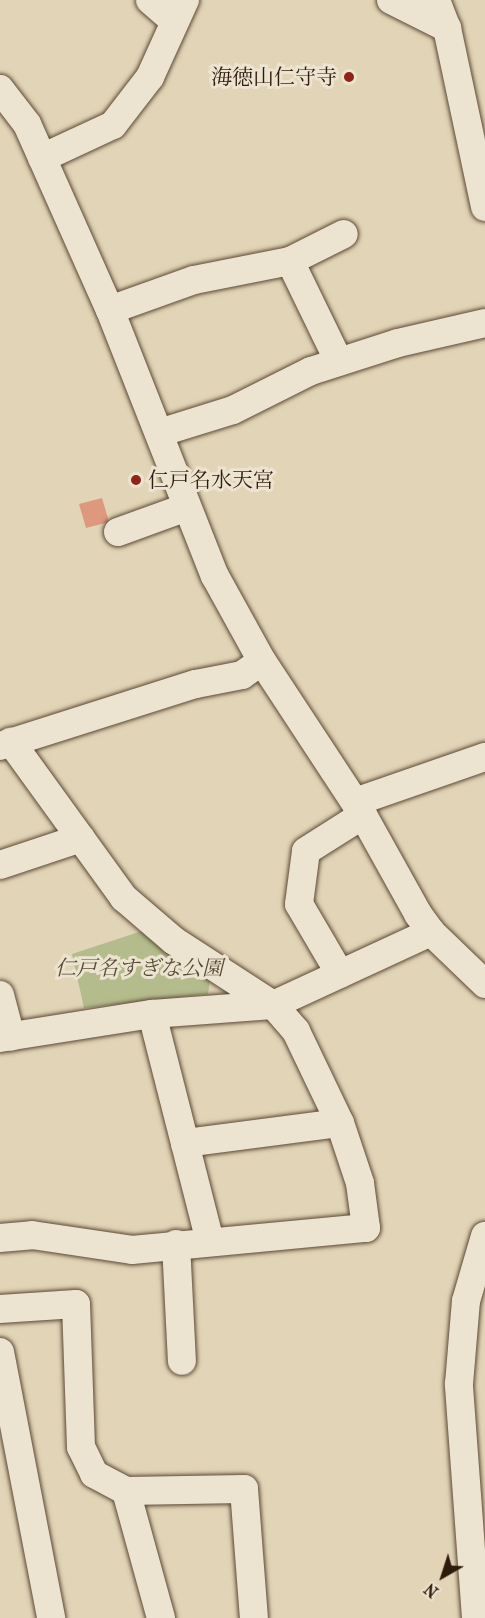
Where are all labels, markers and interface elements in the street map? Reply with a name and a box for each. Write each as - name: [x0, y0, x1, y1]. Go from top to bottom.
- place label: 海徳山仁守寺: [211, 64, 337, 90]
- marker: 海徳山仁守寺: [342, 70, 356, 84]
- place label: 仁戸名水天宮: [148, 467, 274, 493]
- marker: 仁戸名水天宮: [129, 473, 143, 487]
- park label: 仁戸名すぎな公園: [55, 955, 223, 981]
- north arrow: [413, 1546, 473, 1606]
- text: N: [421, 1579, 442, 1602]

